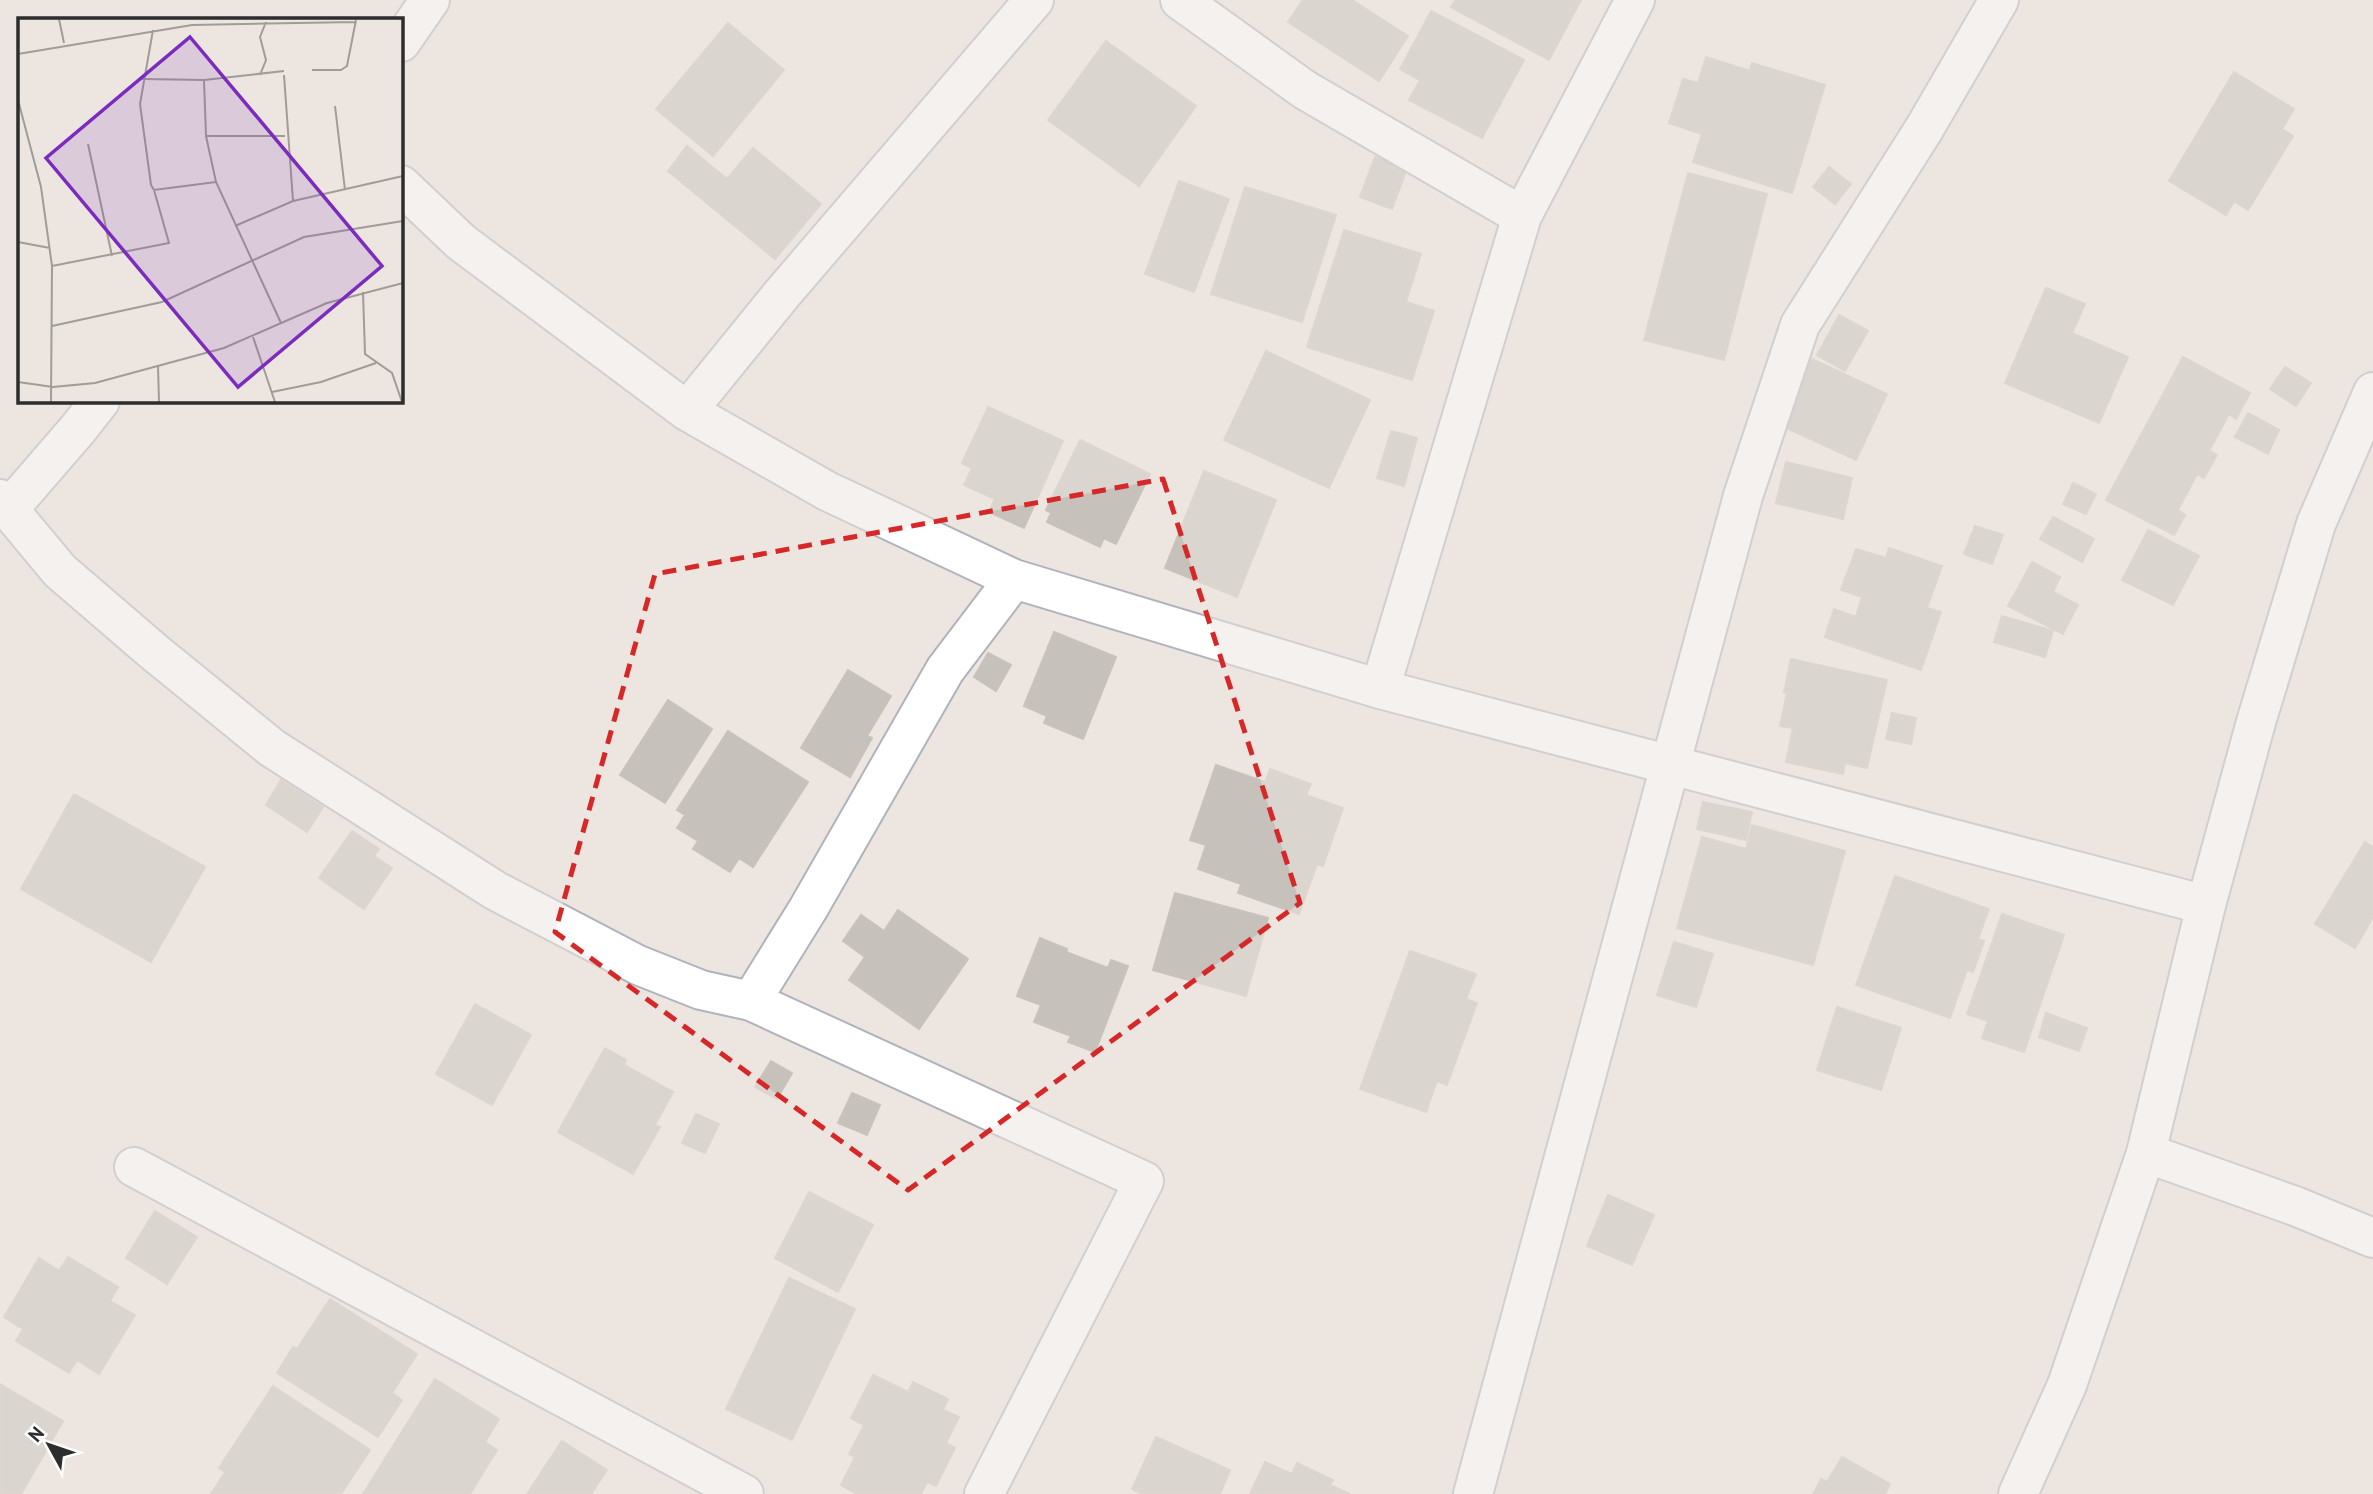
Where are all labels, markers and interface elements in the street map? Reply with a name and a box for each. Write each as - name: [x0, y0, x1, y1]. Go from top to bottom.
- inset map: [18, 18, 402, 402]
- north arrow: [14, 1410, 84, 1480]
- text: N: [23, 1422, 49, 1447]

